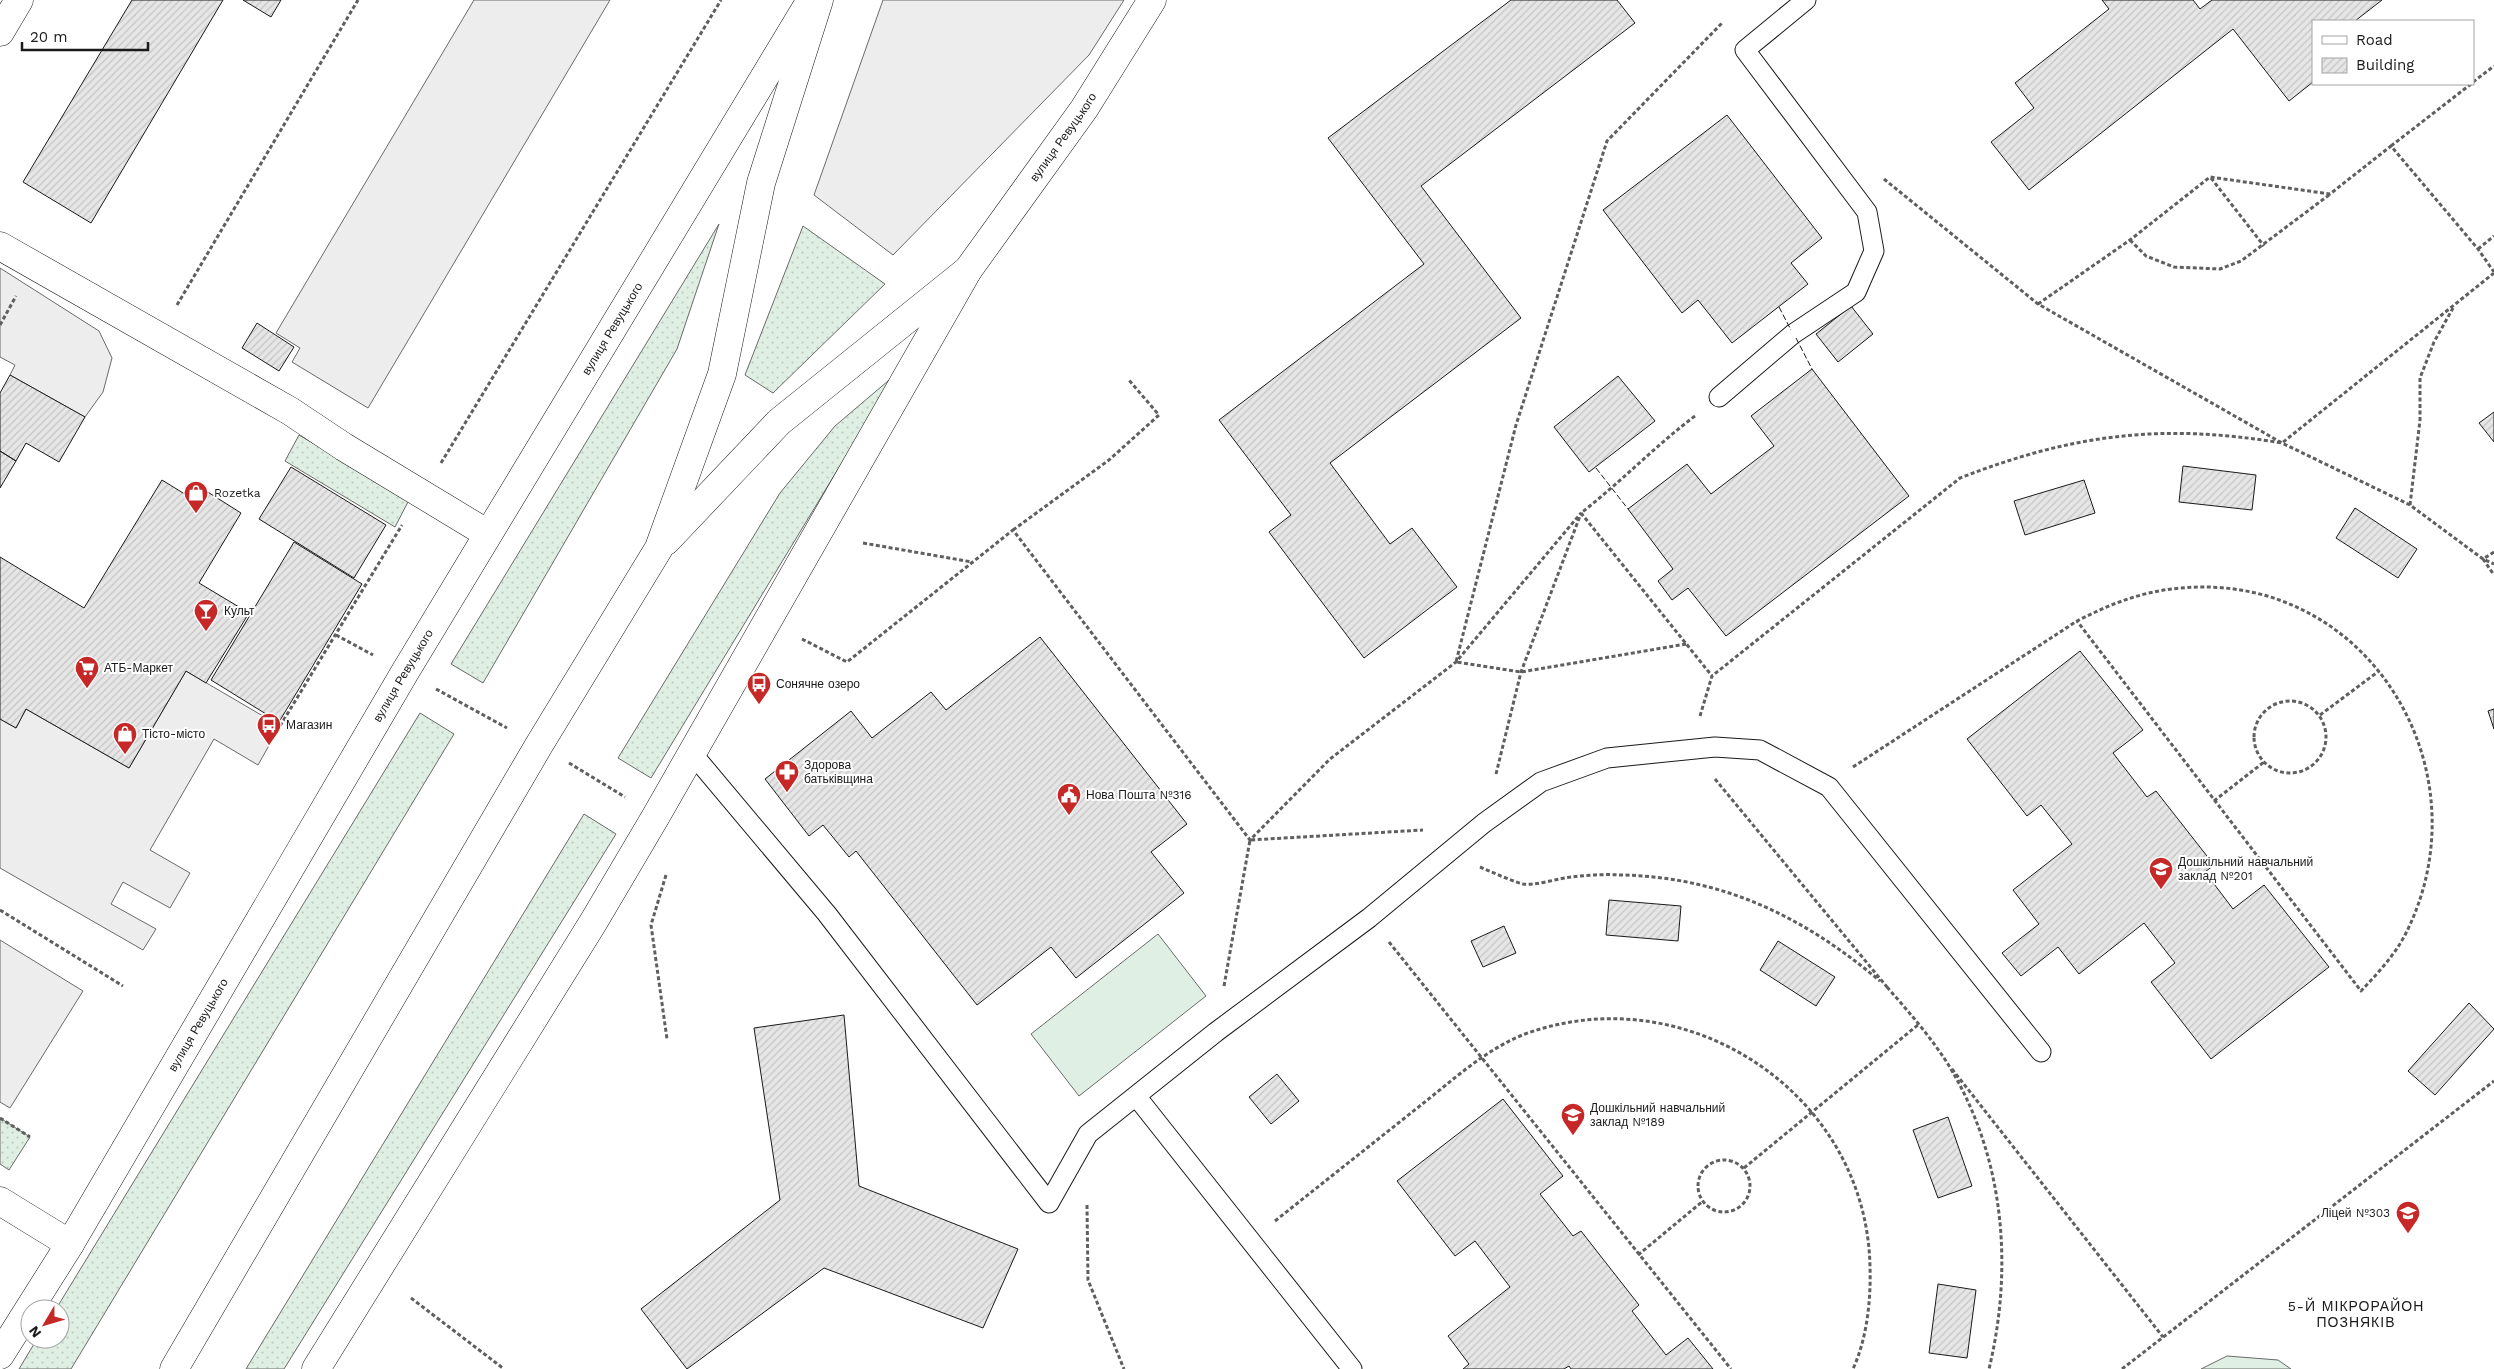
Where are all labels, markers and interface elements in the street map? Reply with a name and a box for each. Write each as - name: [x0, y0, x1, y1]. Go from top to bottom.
- scale bar: [22, 20, 149, 52]
- legend: [2312, 20, 2474, 85]
- text: 20 m: [30, 28, 68, 46]
- text: Road: [2356, 31, 2393, 49]
- text: Building: [2356, 56, 2414, 74]
- street label: вулиця Ревуцького: [1027, 90, 1099, 184]
- street label: вулиця Ревуцького: [579, 280, 646, 378]
- shop icon: Rozetka: [183, 480, 209, 514]
- place label: Rozetka: [214, 486, 261, 500]
- bar icon: Культ: [193, 598, 219, 632]
- place label: Культ: [224, 604, 255, 618]
- street label: вулиця Ревуцького: [370, 627, 436, 725]
- supermarket icon: АТБ-Маркет: [74, 655, 100, 689]
- place label: АТБ-Маркет: [104, 661, 174, 675]
- bus stop icon: Сонячне озеро: [746, 671, 772, 705]
- place label: Сонячне озеро: [776, 677, 860, 691]
- bus stop icon: Магазин: [256, 712, 282, 746]
- place label: Магазин: [286, 718, 332, 732]
- shop icon: Тісто-місто: [112, 721, 138, 755]
- place label: Тісто-місто: [142, 727, 205, 741]
- place label: Здорова батьківщина: [804, 758, 873, 786]
- pharmacy icon: Здорова батьківщина: [774, 759, 800, 793]
- public building icon: Нова Пошта №316: [1056, 782, 1082, 816]
- place label: Нова Пошта №316: [1086, 788, 1192, 802]
- place label: Дошкільний навчальний заклад №201: [2178, 855, 2313, 883]
- school or university icon: Дошкільний навчальний заклад №201: [2148, 856, 2174, 890]
- street label: вулиця Ревуцького: [166, 976, 231, 1074]
- place label: Дошкільний навчальний заклад №189: [1590, 1101, 1725, 1129]
- school or university icon: Дошкільний навчальний заклад №189: [1560, 1102, 1586, 1136]
- school or university icon: Ліцей №303: [2395, 1200, 2421, 1234]
- place label: Ліцей №303: [2321, 1206, 2390, 1220]
- district label: 5-Й МІКРОРАЙОН ПОЗНЯКІВ: [2288, 1297, 2424, 1330]
- north arrow: [20, 1299, 70, 1349]
- text: N: [25, 1323, 44, 1341]

